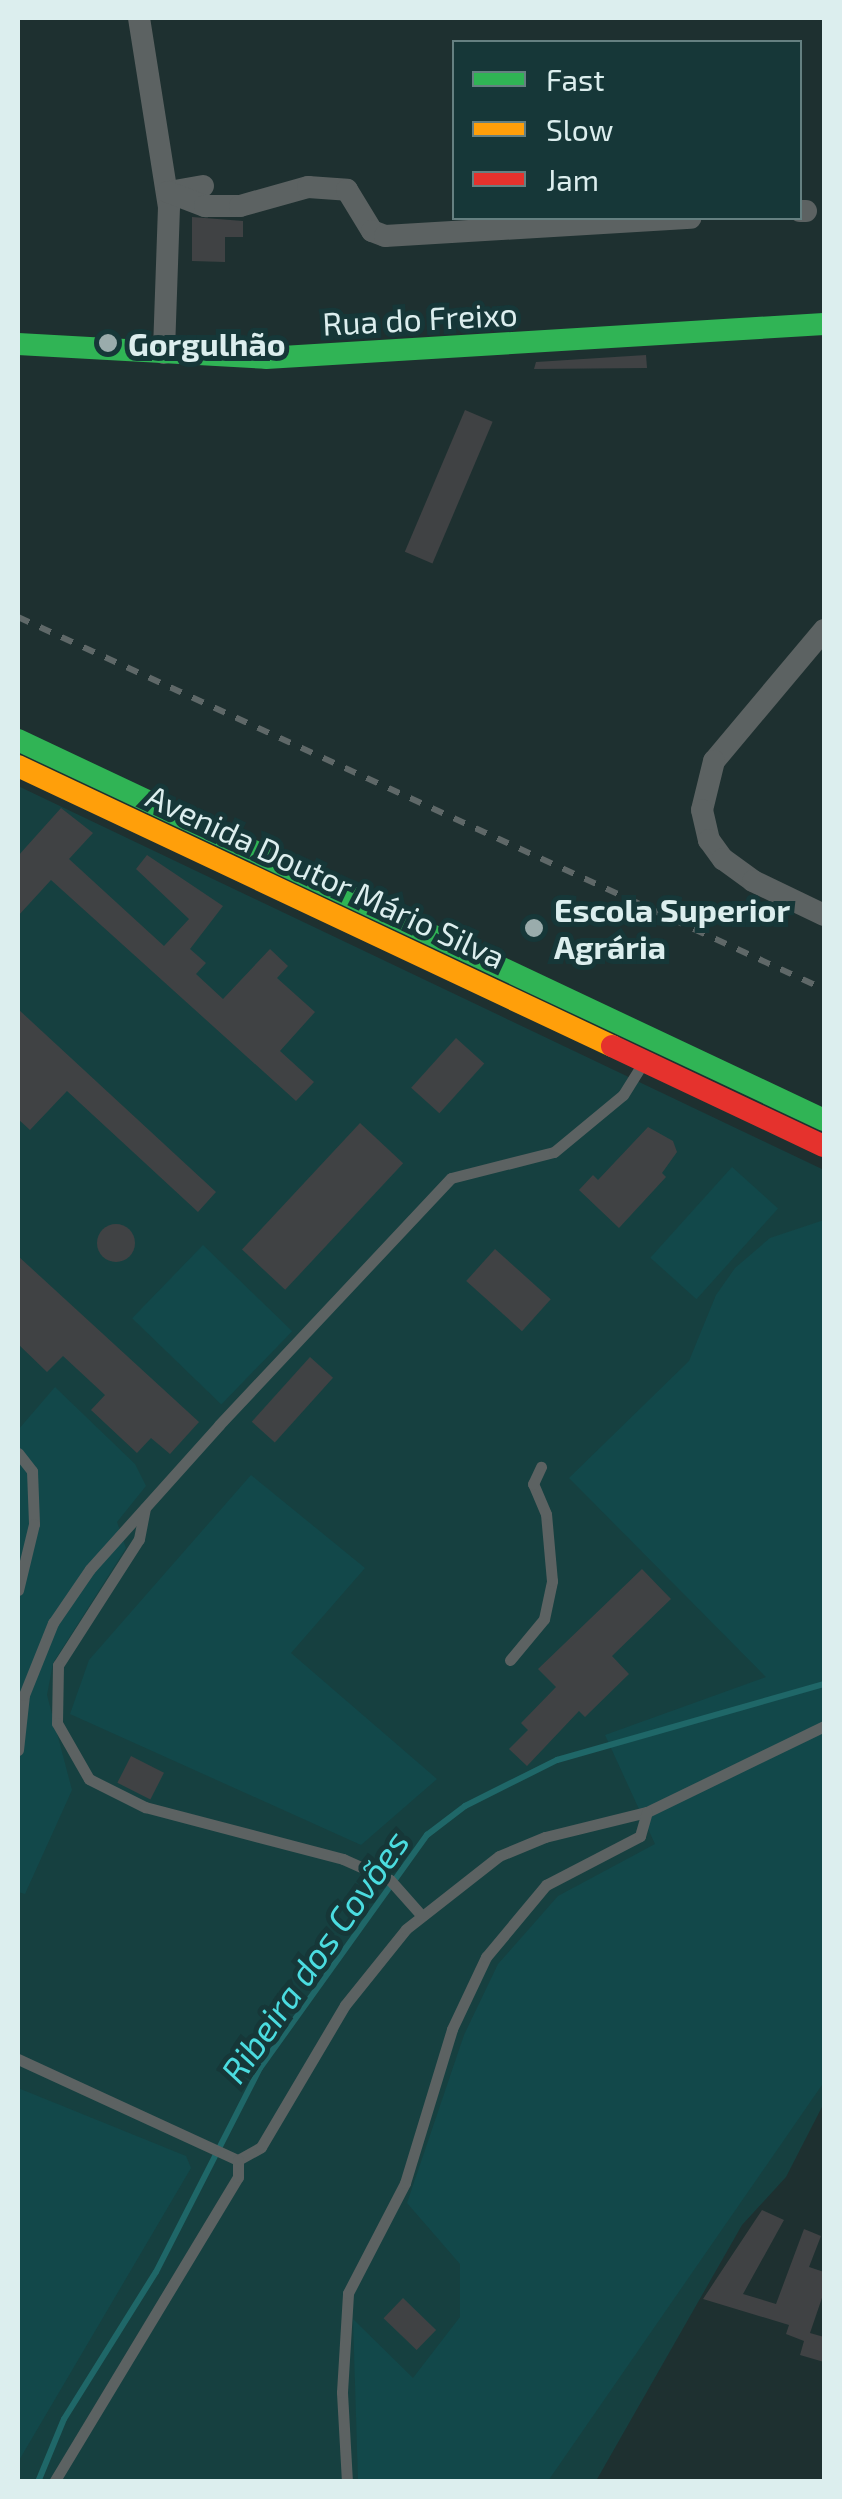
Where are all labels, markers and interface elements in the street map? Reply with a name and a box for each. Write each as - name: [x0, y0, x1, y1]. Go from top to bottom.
- legend: [452, 40, 802, 220]
- text: Fast: [546, 61, 605, 97]
- text: Slow: [546, 111, 613, 147]
- text: Jam: [546, 161, 599, 197]
- street label: Rua do Freixo: [321, 294, 519, 342]
- place label: Gorgulhão: [128, 324, 286, 362]
- marker: Gorgulhão: [97, 332, 119, 354]
- street label: Avenida Doutor Mário Silva: [140, 776, 512, 976]
- place label: Escola Superior Agrária: [554, 891, 790, 966]
- marker: Escola Superior Agrária: [523, 917, 545, 939]
- water label: Ribeira dos Covões: [211, 1822, 417, 2090]

